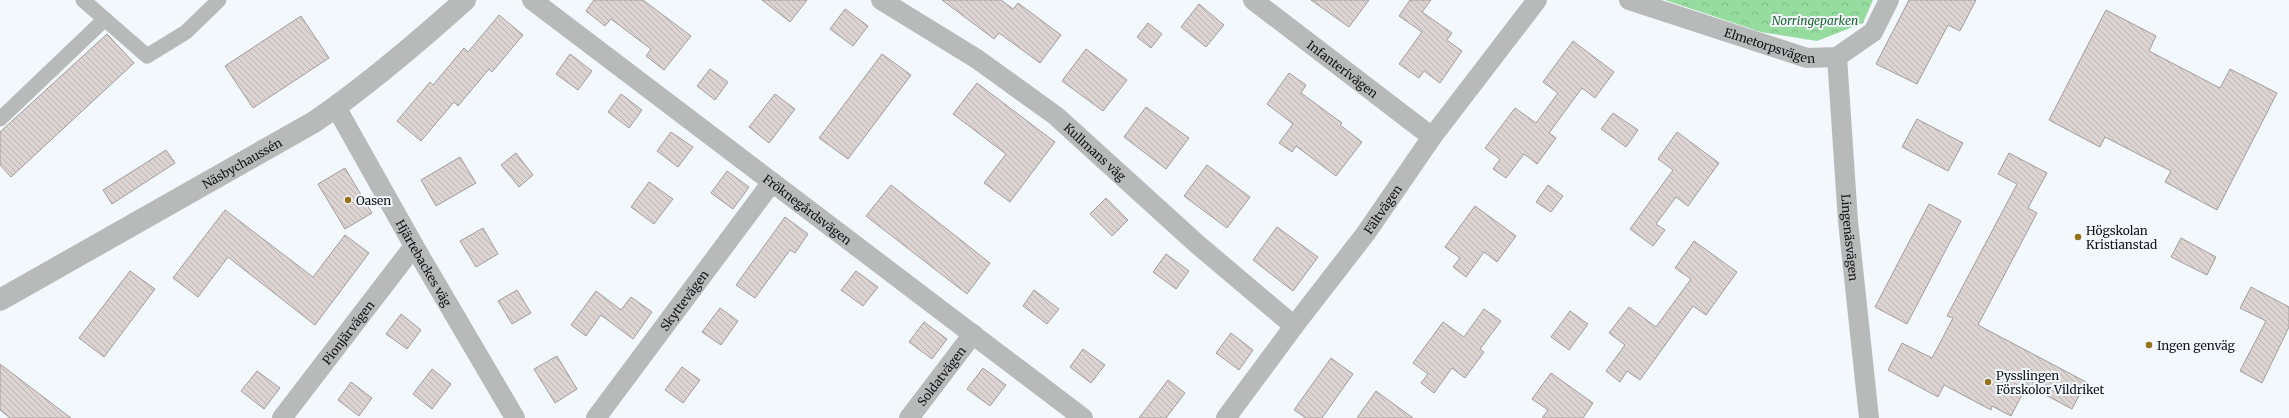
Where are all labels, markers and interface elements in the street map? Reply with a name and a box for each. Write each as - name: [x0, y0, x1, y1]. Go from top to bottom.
- park label: Norringeparken: [1772, 13, 1858, 28]
- street label: Elmetorpsvägen: [1723, 24, 1815, 65]
- street label: Infanterivägen: [1304, 37, 1381, 101]
- street label: Kullmans väg: [1061, 120, 1130, 184]
- street label: Näsbychaussén: [199, 134, 284, 191]
- street label: Fröknegårdsvägen: [760, 171, 855, 248]
- street label: Fältvägen: [1360, 182, 1405, 237]
- place label: Oasen: [356, 193, 391, 208]
- street label: Lingenäsvägen: [1839, 194, 1862, 282]
- marker: Oasen: [343, 195, 353, 205]
- street label: Hjärtebackes väg: [393, 217, 456, 310]
- place label: Högskolan Kristianstad: [2086, 223, 2157, 252]
- marker: Högskolan Kristianstad: [2073, 232, 2083, 242]
- street label: Skyttevägen: [656, 267, 711, 333]
- street label: Pionjärvägen: [319, 297, 377, 367]
- place label: Ingen genväg: [2157, 338, 2236, 353]
- marker: Ingen genväg: [2144, 340, 2154, 350]
- street label: Soldatvägen: [914, 343, 969, 409]
- place label: Pysslingen Förskolor Vildriket: [1996, 368, 2105, 397]
- marker: Pysslingen Förskolor Vildriket: [1983, 377, 1993, 387]

